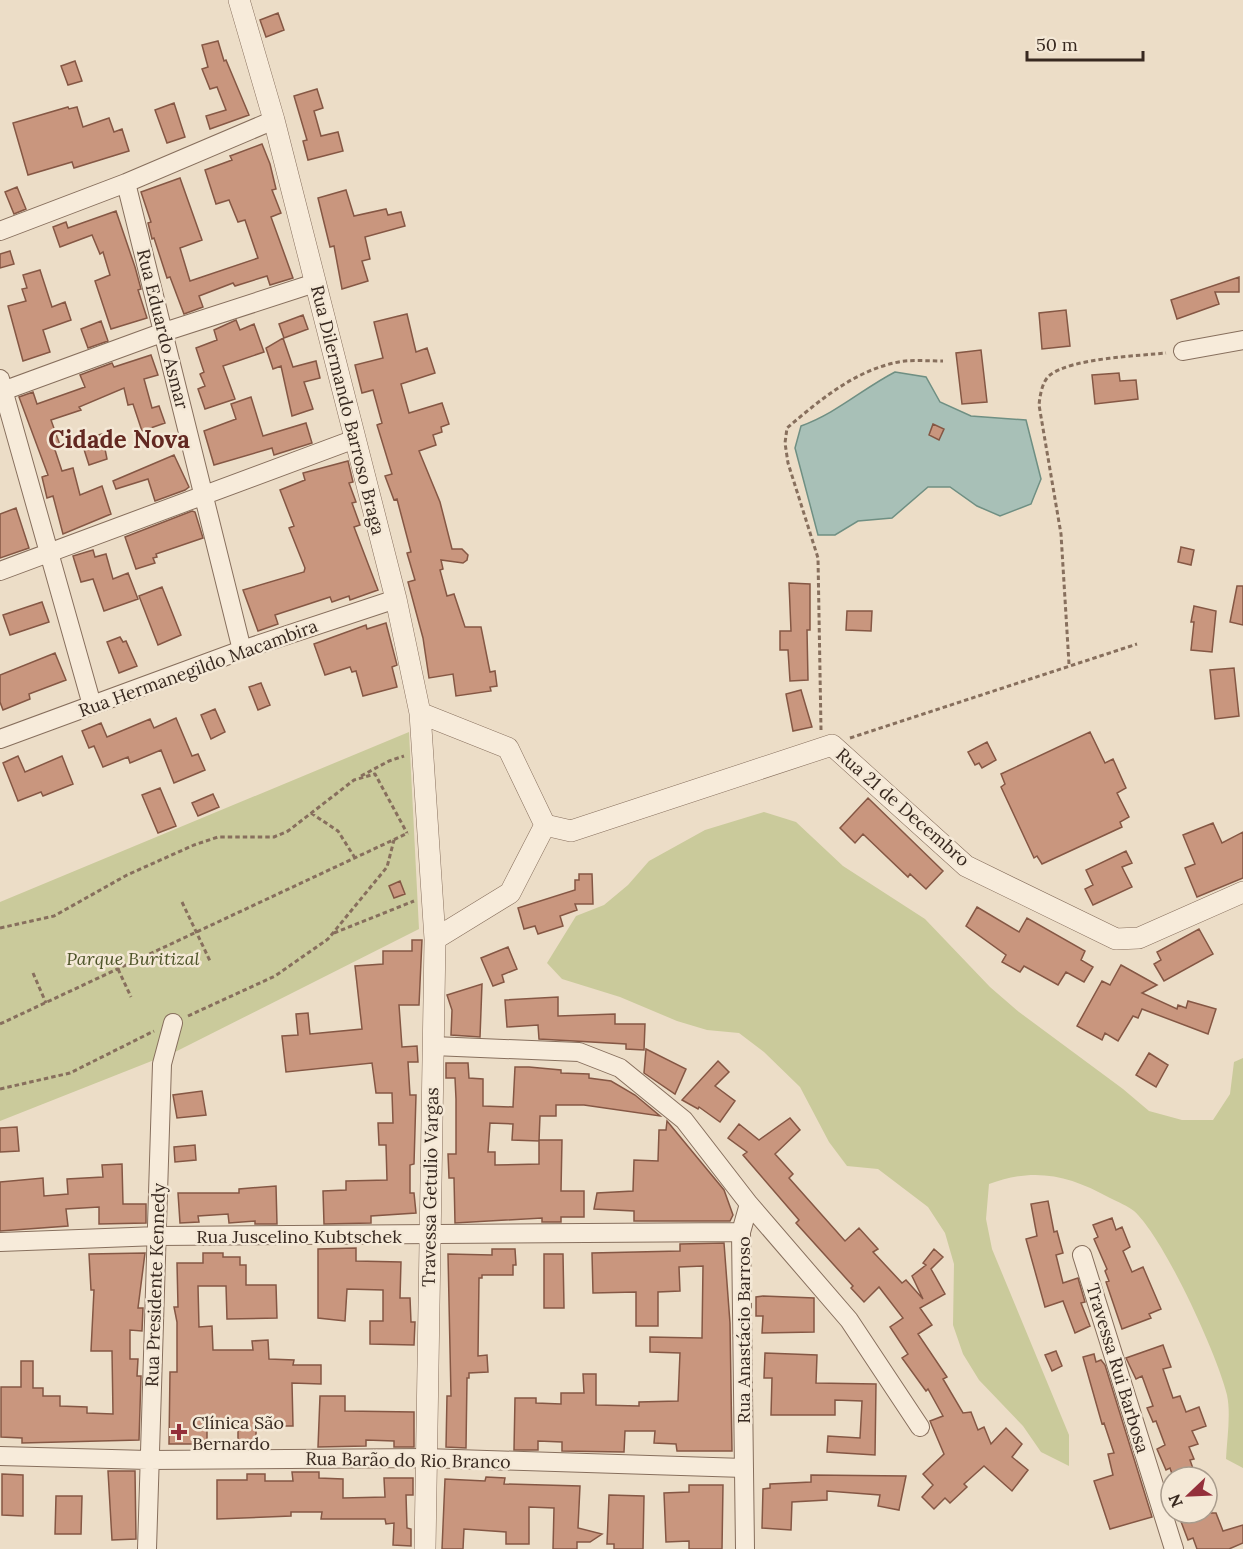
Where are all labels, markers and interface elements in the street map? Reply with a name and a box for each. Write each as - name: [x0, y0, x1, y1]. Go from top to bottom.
- scale bar: [1027, 24, 1142, 62]
- text: 50 m: [1036, 33, 1078, 56]
- street label: Rua Eduardo Asmar: [132, 246, 194, 412]
- street label: Rua Dilermando Barroso Braga: [306, 283, 390, 537]
- district label: Cidade Nova: [48, 424, 190, 455]
- street label: Rua Hermanegildo Macambira: [75, 614, 321, 722]
- street label: Rua 21 de Decembro: [832, 743, 974, 871]
- park label: Parque Buritizal: [66, 947, 200, 970]
- street label: Travessa Getulio Vargas: [417, 1087, 443, 1287]
- street label: Rua Presidente Kennedy: [140, 1182, 170, 1387]
- street label: Rua Juscelino Kubtschek: [196, 1225, 402, 1248]
- street label: Rua Anastácio Barroso: [732, 1236, 755, 1424]
- street label: Travessa Rui Barbosa: [1081, 1280, 1155, 1456]
- place label: Clínica São Bernardo: [192, 1411, 284, 1455]
- marker: Clínica São Bernardo: [170, 1423, 188, 1441]
- street label: Rua Barão do Rio Branco: [305, 1447, 511, 1473]
- north arrow: [1159, 1465, 1219, 1525]
- text: N: [1164, 1491, 1187, 1510]

